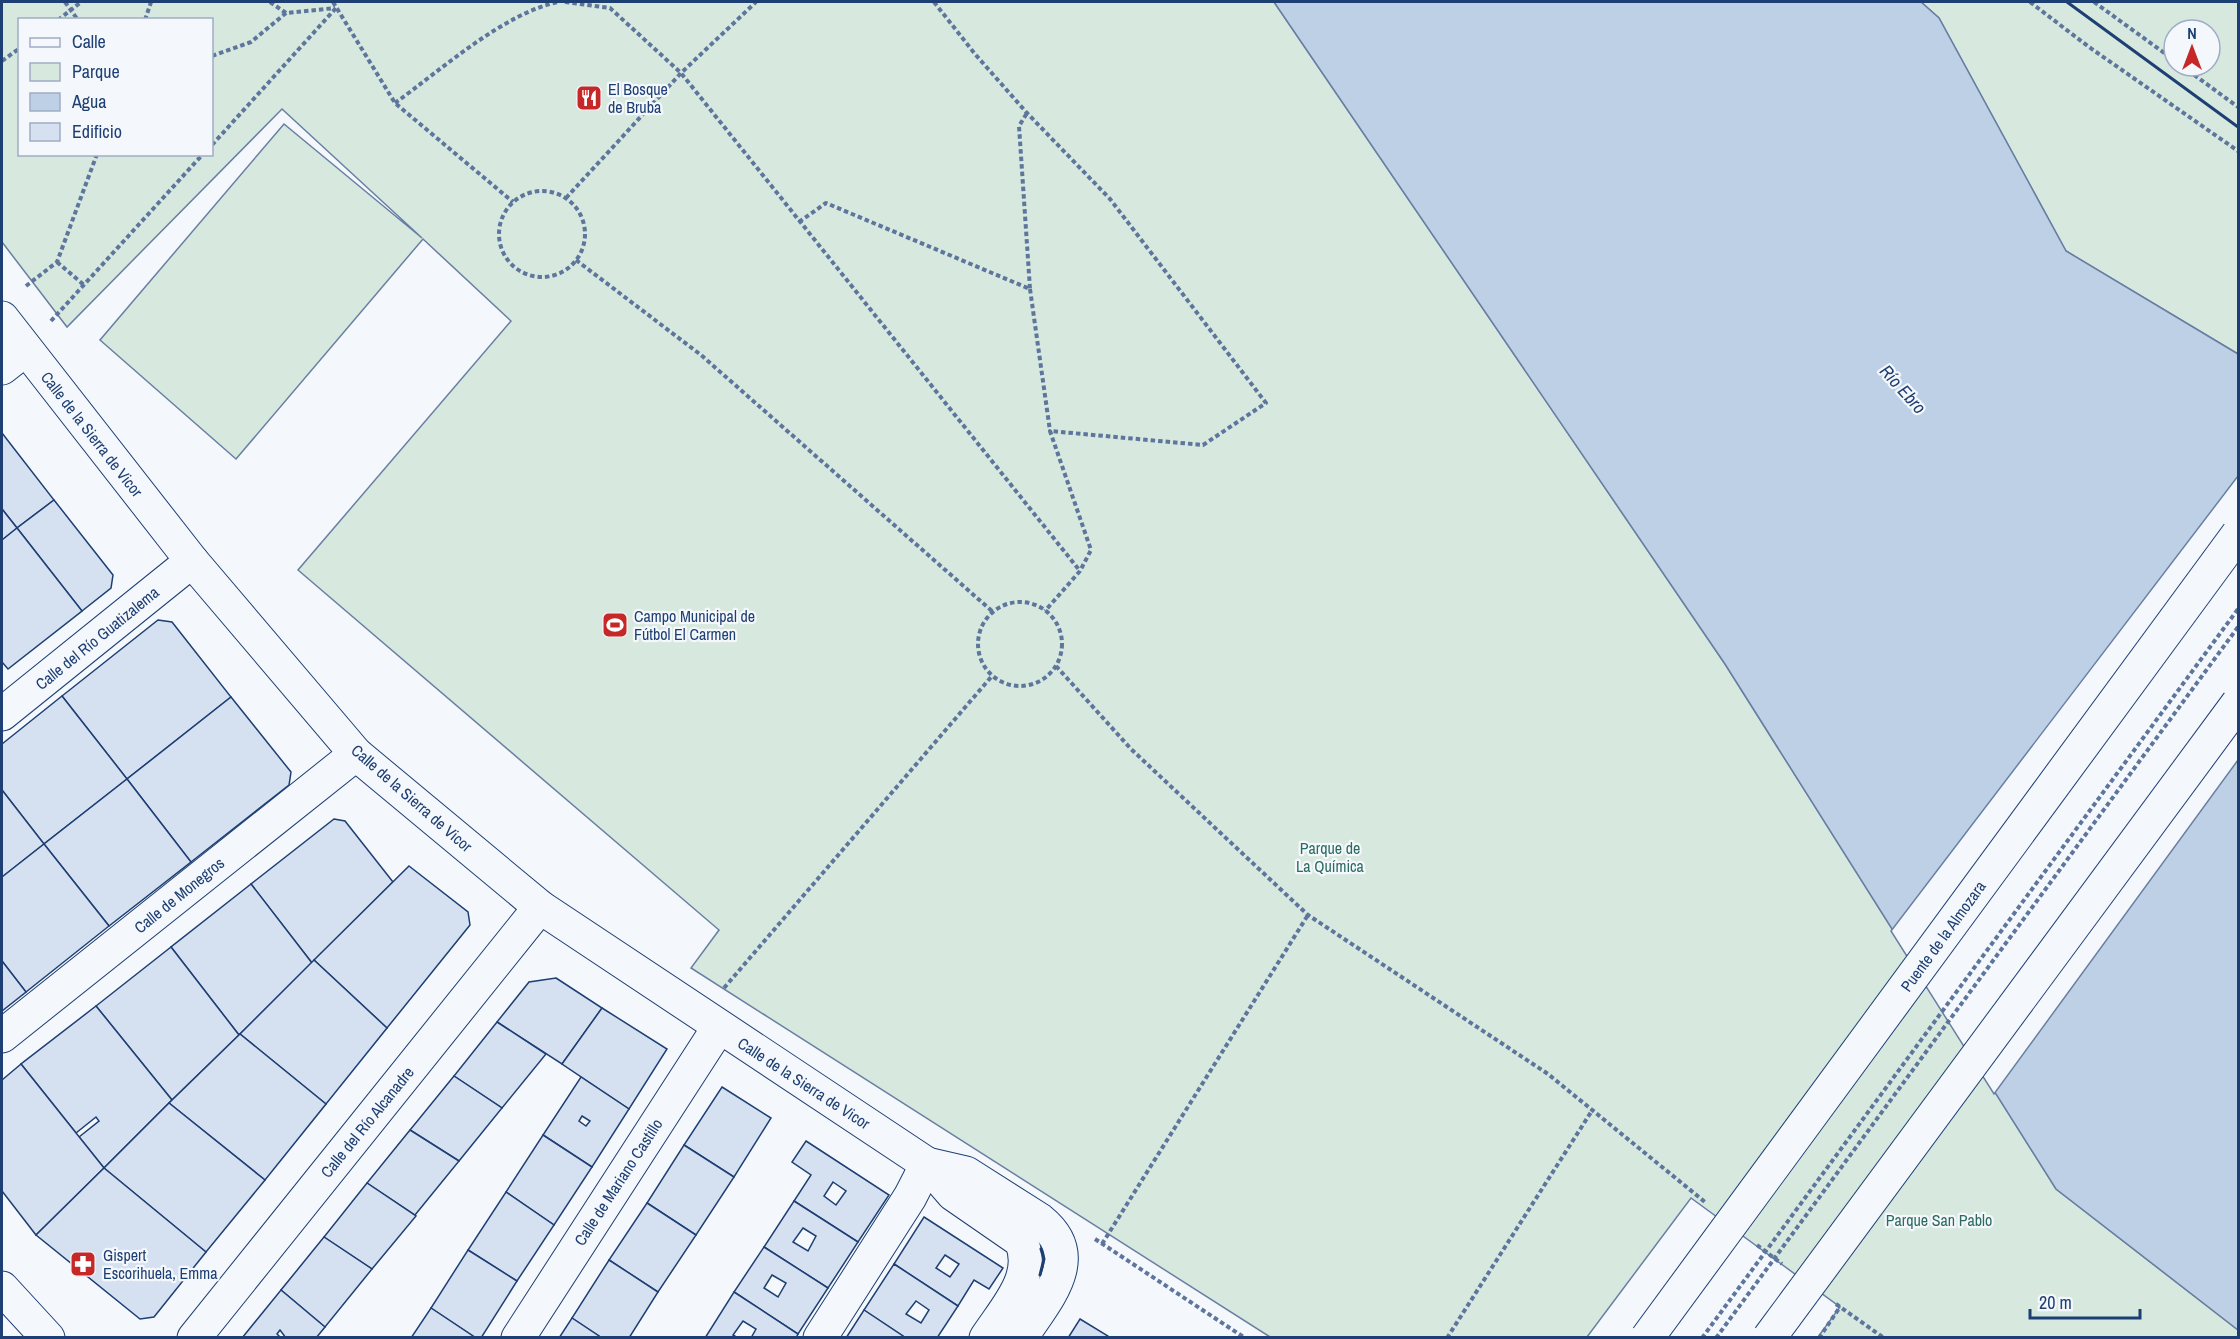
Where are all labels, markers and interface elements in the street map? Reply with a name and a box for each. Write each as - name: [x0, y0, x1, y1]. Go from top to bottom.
- legend: [18, 18, 213, 156]
- north arrow: [2162, 18, 2222, 78]
- text: N: [2187, 22, 2197, 44]
- text: Calle: [72, 29, 106, 54]
- text: Parque: [72, 59, 120, 84]
- place label: El Bosque de Bruba: [608, 78, 668, 118]
- restaurant icon: El Bosque de Bruba: [574, 83, 604, 113]
- text: Agua: [71, 89, 106, 114]
- text: Edificio: [72, 119, 122, 144]
- water label: Río Ebro: [1874, 359, 1932, 419]
- street label: Calle de la Sierra de Vicor: [36, 367, 148, 502]
- street label: Calle del Río Guatizalema: [31, 581, 164, 695]
- place label: Campo Municipal de Fútbol El Carmen: [634, 605, 755, 645]
- sports icon: Campo Municipal de Fútbol El Carmen: [600, 610, 630, 640]
- street label: Calle de la Sierra de Vicor: [347, 739, 478, 857]
- park label: Parque de La Química: [1296, 837, 1365, 877]
- street label: Calle de Monegros: [129, 852, 229, 938]
- street label: Puente de la Almozara: [1895, 876, 1991, 996]
- street label: Calle de la Sierra de Vicor: [734, 1032, 875, 1134]
- street label: Calle del Río Alcanadre: [315, 1062, 419, 1182]
- street label: Calle de Mariano Castillo: [569, 1114, 667, 1250]
- park label: Parque San Pablo: [1886, 1209, 1992, 1231]
- place label: Gispert Escorihuela, Emma: [103, 1244, 218, 1284]
- pharmacy icon: Gispert Escorihuela, Emma: [68, 1249, 98, 1279]
- scale bar: [2030, 1282, 2140, 1320]
- text: 20 m: [2039, 1290, 2072, 1315]

